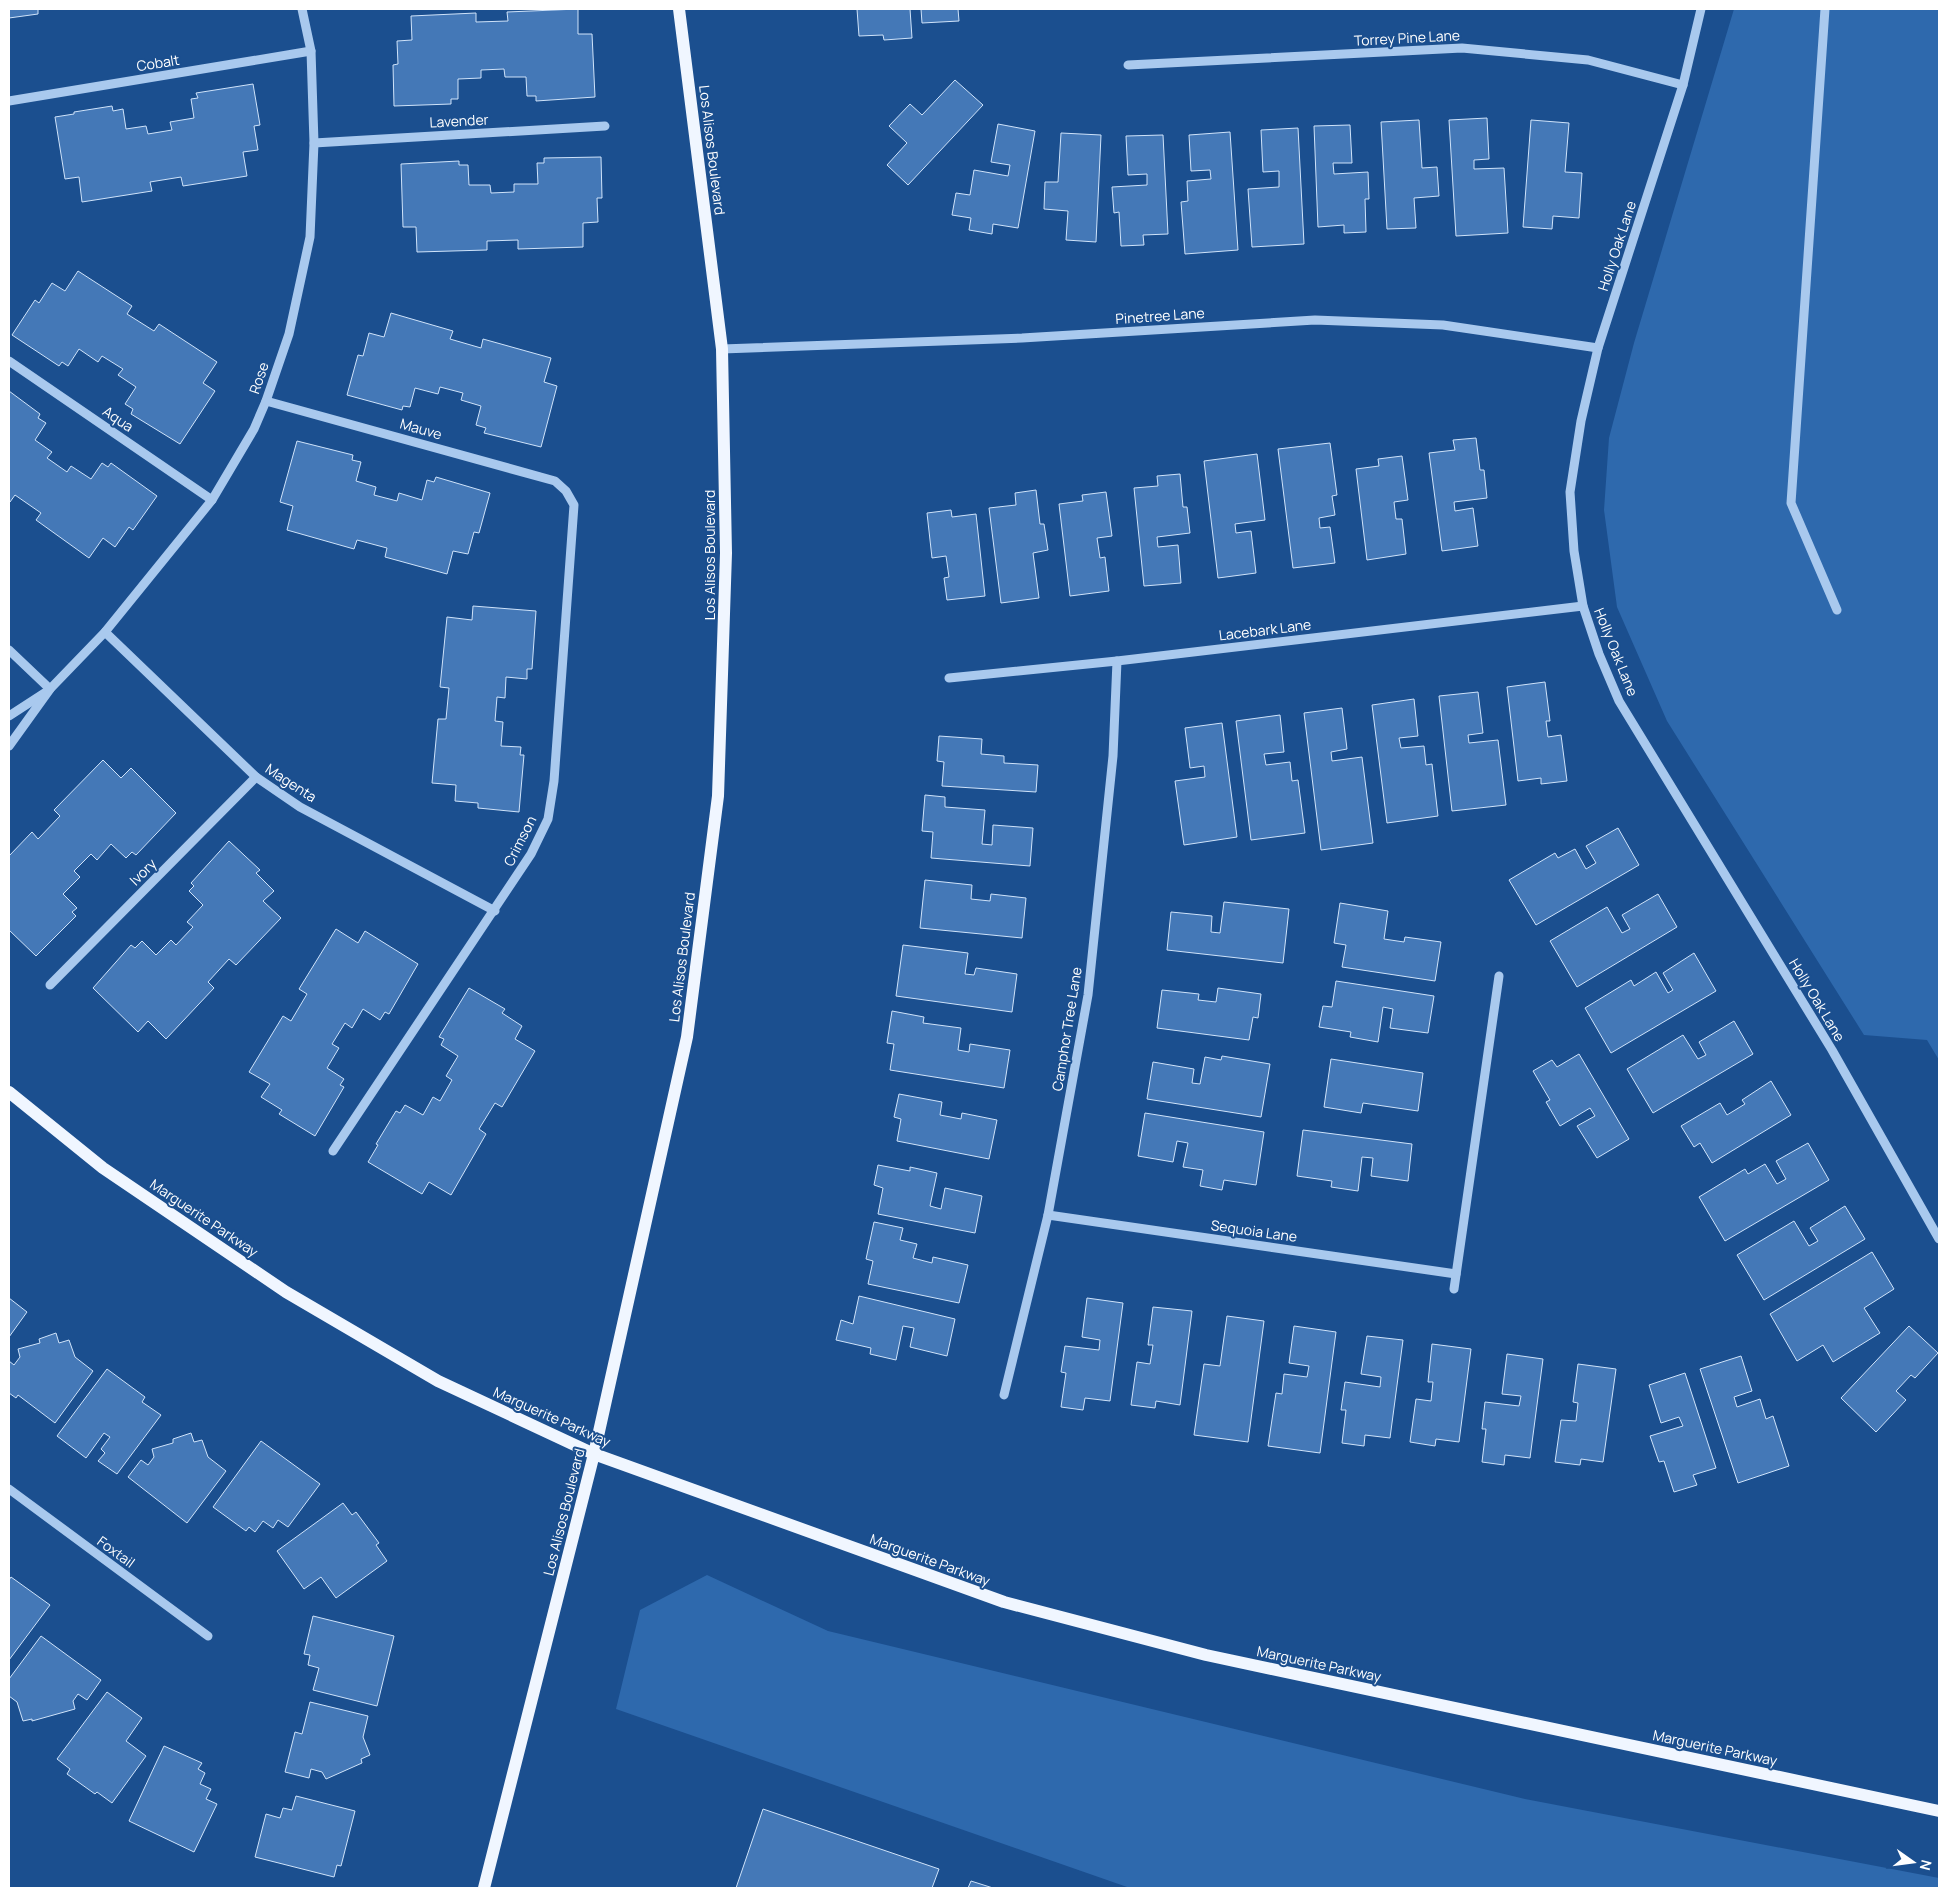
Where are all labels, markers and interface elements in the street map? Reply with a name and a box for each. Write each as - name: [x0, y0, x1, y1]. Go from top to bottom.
- street label: Torrey Pine Lane: [1354, 25, 1460, 50]
- street label: Cobalt: [135, 50, 181, 75]
- street label: Los Alisos Boulevard: [695, 84, 730, 216]
- street label: Lavender: [429, 109, 489, 132]
- street label: Holly Oak Lane: [1593, 198, 1640, 293]
- street label: Pinetree Lane: [1115, 303, 1205, 328]
- street label: Rose: [244, 359, 273, 396]
- street label: Aqua: [99, 401, 137, 436]
- street label: Mauve: [398, 413, 444, 444]
- street label: Los Alisos Boulevard: [700, 490, 719, 620]
- street label: Holly Oak Lane: [1590, 605, 1643, 699]
- street label: Lacebark Lane: [1218, 614, 1312, 645]
- street label: Magenta: [262, 759, 321, 806]
- street label: Crimson: [499, 812, 540, 869]
- street label: Ivory: [125, 854, 161, 889]
- street label: Los Alisos Boulevard: [664, 891, 699, 1023]
- street label: Holly Oak Lane: [1785, 955, 1850, 1045]
- street label: Camphor Tree Lane: [1047, 965, 1086, 1092]
- street label: Marguerite Parkway: [146, 1174, 263, 1261]
- street label: Sequoia Lane: [1210, 1215, 1298, 1246]
- street label: Marguerite Parkway: [490, 1382, 614, 1451]
- street label: Los Alisos Boulevard: [538, 1446, 589, 1578]
- street label: Marguerite Parkway: [867, 1529, 994, 1590]
- street label: Foxtail: [94, 1531, 139, 1572]
- street label: Marguerite Parkway: [1255, 1641, 1384, 1686]
- street label: Marguerite Parkway: [1651, 1725, 1780, 1770]
- north arrow: [1888, 1837, 1938, 1887]
- text: N: [1916, 1858, 1937, 1872]

